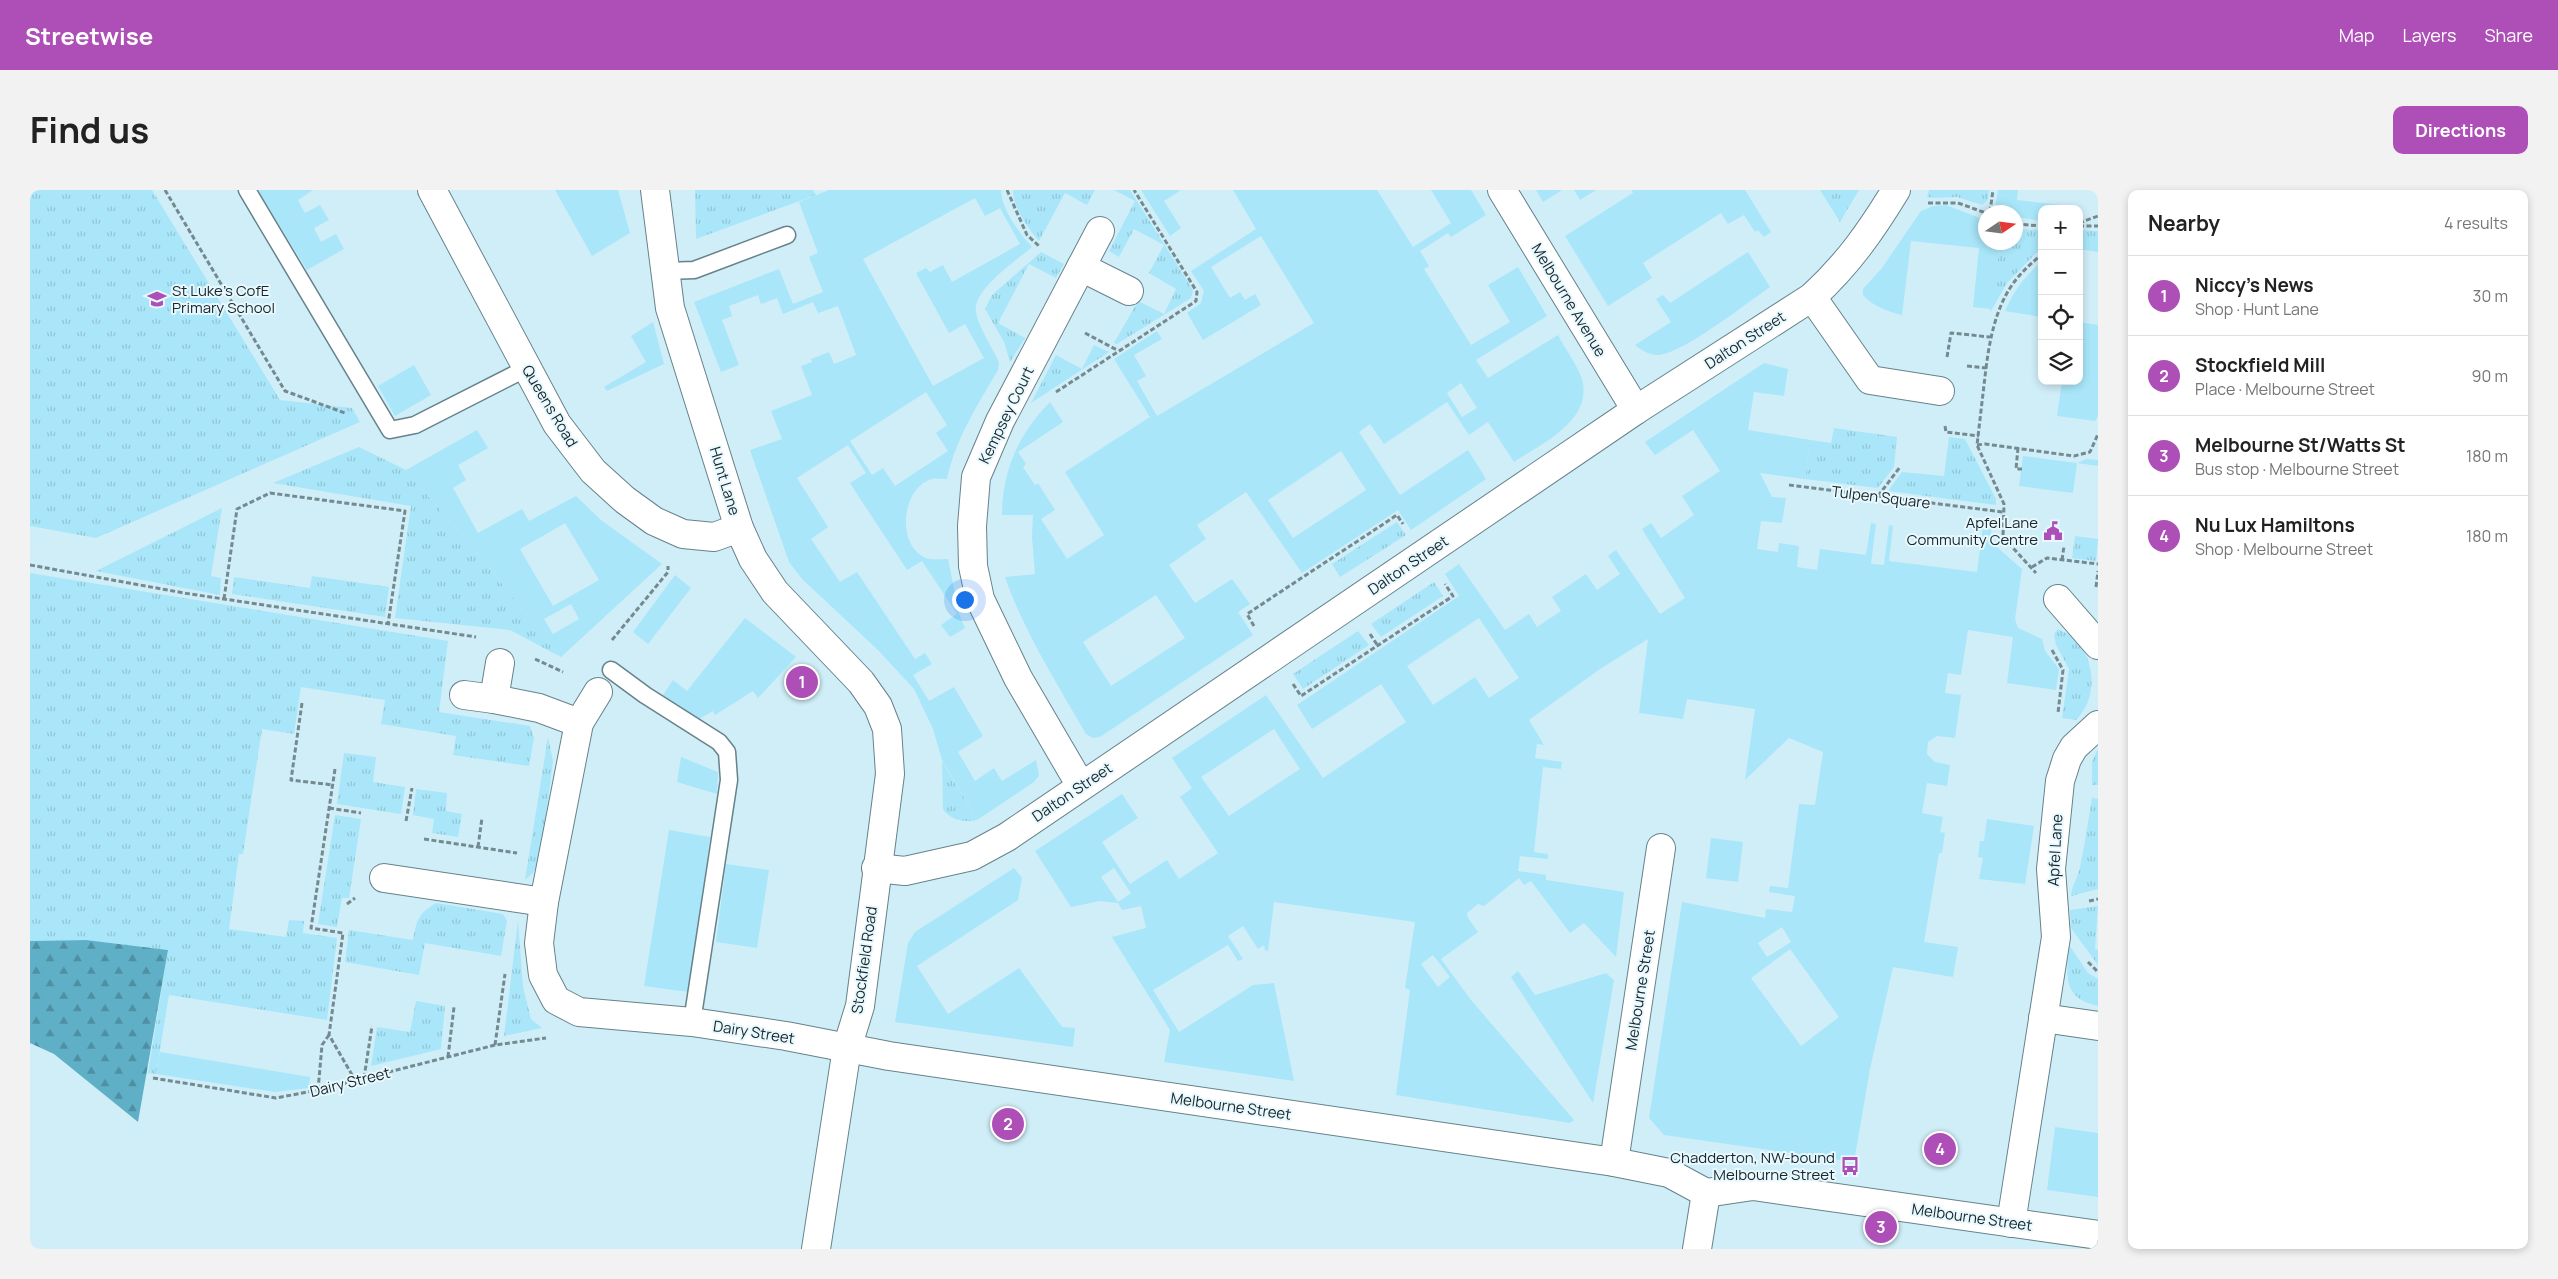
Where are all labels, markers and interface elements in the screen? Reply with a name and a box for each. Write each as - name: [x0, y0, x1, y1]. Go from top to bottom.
- text: Streetwise: [25, 19, 153, 52]
- text: Map: [2339, 23, 2374, 47]
- text: Layers: [2402, 23, 2456, 47]
- text: Share: [2484, 23, 2533, 47]
- text: Find us: [30, 106, 149, 154]
- button: Directions: [2393, 106, 2528, 154]
- north arrow: [1978, 205, 2023, 250]
- map controls: [2038, 205, 2083, 385]
- button: +: [2038, 205, 2083, 250]
- text: Nearby: [2148, 209, 2220, 237]
- text: 4 results: [2444, 212, 2508, 234]
- street label: Melbourne Avenue: [1527, 239, 1611, 361]
- button: −: [2038, 250, 2083, 295]
- text: Niccy's News: [2195, 272, 2314, 298]
- place label: St Luke's CofE Primary School: [172, 280, 275, 318]
- text: 1: [2160, 285, 2168, 307]
- text: 30 m: [2473, 285, 2508, 307]
- school or university icon: St Luke's CofE Primary School: [146, 288, 168, 310]
- button: locate: [2038, 295, 2083, 340]
- text: Shop · Hunt Lane: [2195, 298, 2319, 320]
- street label: Dalton Street: [1701, 306, 1789, 374]
- button: layers: [2038, 340, 2083, 385]
- text: Stockfield Mill: [2195, 352, 2325, 378]
- street label: Queens Road: [517, 361, 583, 451]
- street label: Kempsey Court: [973, 363, 1039, 467]
- text: 2: [2159, 365, 2169, 387]
- text: 90 m: [2472, 365, 2508, 387]
- text: Place · Melbourne Street: [2195, 378, 2375, 400]
- text: Melbourne St/Watts St: [2195, 432, 2406, 458]
- street label: Hunt Lane: [705, 444, 745, 518]
- text: 3: [2159, 445, 2169, 467]
- text: 180 m: [2466, 445, 2508, 467]
- text: Bus stop · Melbourne Street: [2195, 458, 2399, 480]
- street label: Tulpen Square: [1830, 481, 1932, 514]
- place label: Apfel Lane Community Centre: [1907, 512, 2038, 550]
- text: Nu Lux Hamiltons: [2195, 512, 2355, 538]
- public building icon: Apfel Lane Community Centre: [2042, 520, 2064, 542]
- text: 4: [2159, 525, 2169, 547]
- text: 180 m: [2466, 525, 2508, 547]
- street label: Dalton Street: [1364, 530, 1452, 600]
- text: Shop · Melbourne Street: [2195, 538, 2373, 560]
- your location: [952, 587, 978, 613]
- pin: 1: [786, 663, 818, 701]
- street label: Dalton Street: [1028, 757, 1116, 827]
- street label: Apfel Lane: [2043, 813, 2067, 887]
- street label: Stockfield Road: [846, 905, 882, 1015]
- street label: Melbourne Street: [1620, 928, 1660, 1052]
- street label: Dairy Street: [712, 1015, 796, 1049]
- street label: Dairy Street: [308, 1062, 392, 1102]
- street label: Melbourne Street: [1169, 1087, 1293, 1125]
- pin: 2: [992, 1105, 1024, 1143]
- pin: 4: [1924, 1130, 1956, 1168]
- place label: Chadderton, NW-bound Melbourne Street: [1670, 1147, 1835, 1185]
- bus stop icon: Chadderton, NW-bound Melbourne Street: [1839, 1155, 1861, 1177]
- street label: Melbourne Street: [1910, 1198, 2034, 1236]
- pin: 3: [1865, 1208, 1897, 1246]

